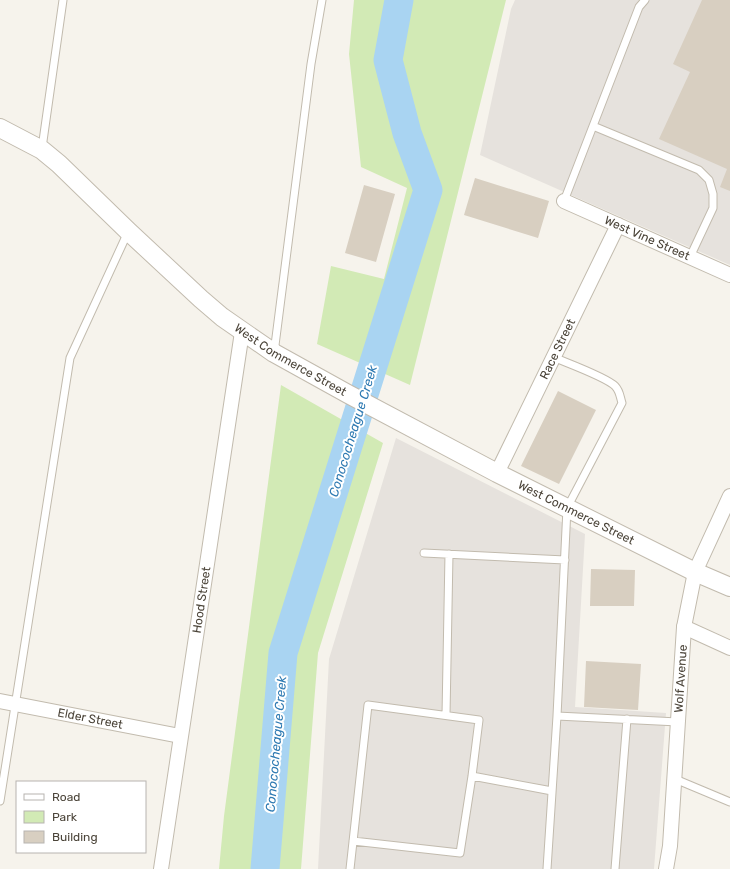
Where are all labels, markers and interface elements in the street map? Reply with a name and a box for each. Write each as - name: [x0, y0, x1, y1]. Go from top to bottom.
- street label: West Vine Street: [602, 213, 692, 263]
- street label: Race Street: [537, 316, 578, 382]
- street label: West Commerce Street: [232, 321, 349, 399]
- water label: Conococheague Creek: [326, 363, 381, 499]
- street label: West Commerce Street: [516, 478, 637, 548]
- street label: Hood Street: [190, 565, 214, 634]
- street label: Wolf Avenue: [672, 644, 690, 713]
- water label: Conococheague Creek: [263, 675, 290, 813]
- street label: Elder Street: [57, 705, 124, 732]
- legend: [16, 781, 146, 853]
- text: Road: [52, 790, 80, 804]
- text: Park: [52, 810, 78, 824]
- text: Building: [52, 830, 98, 844]

